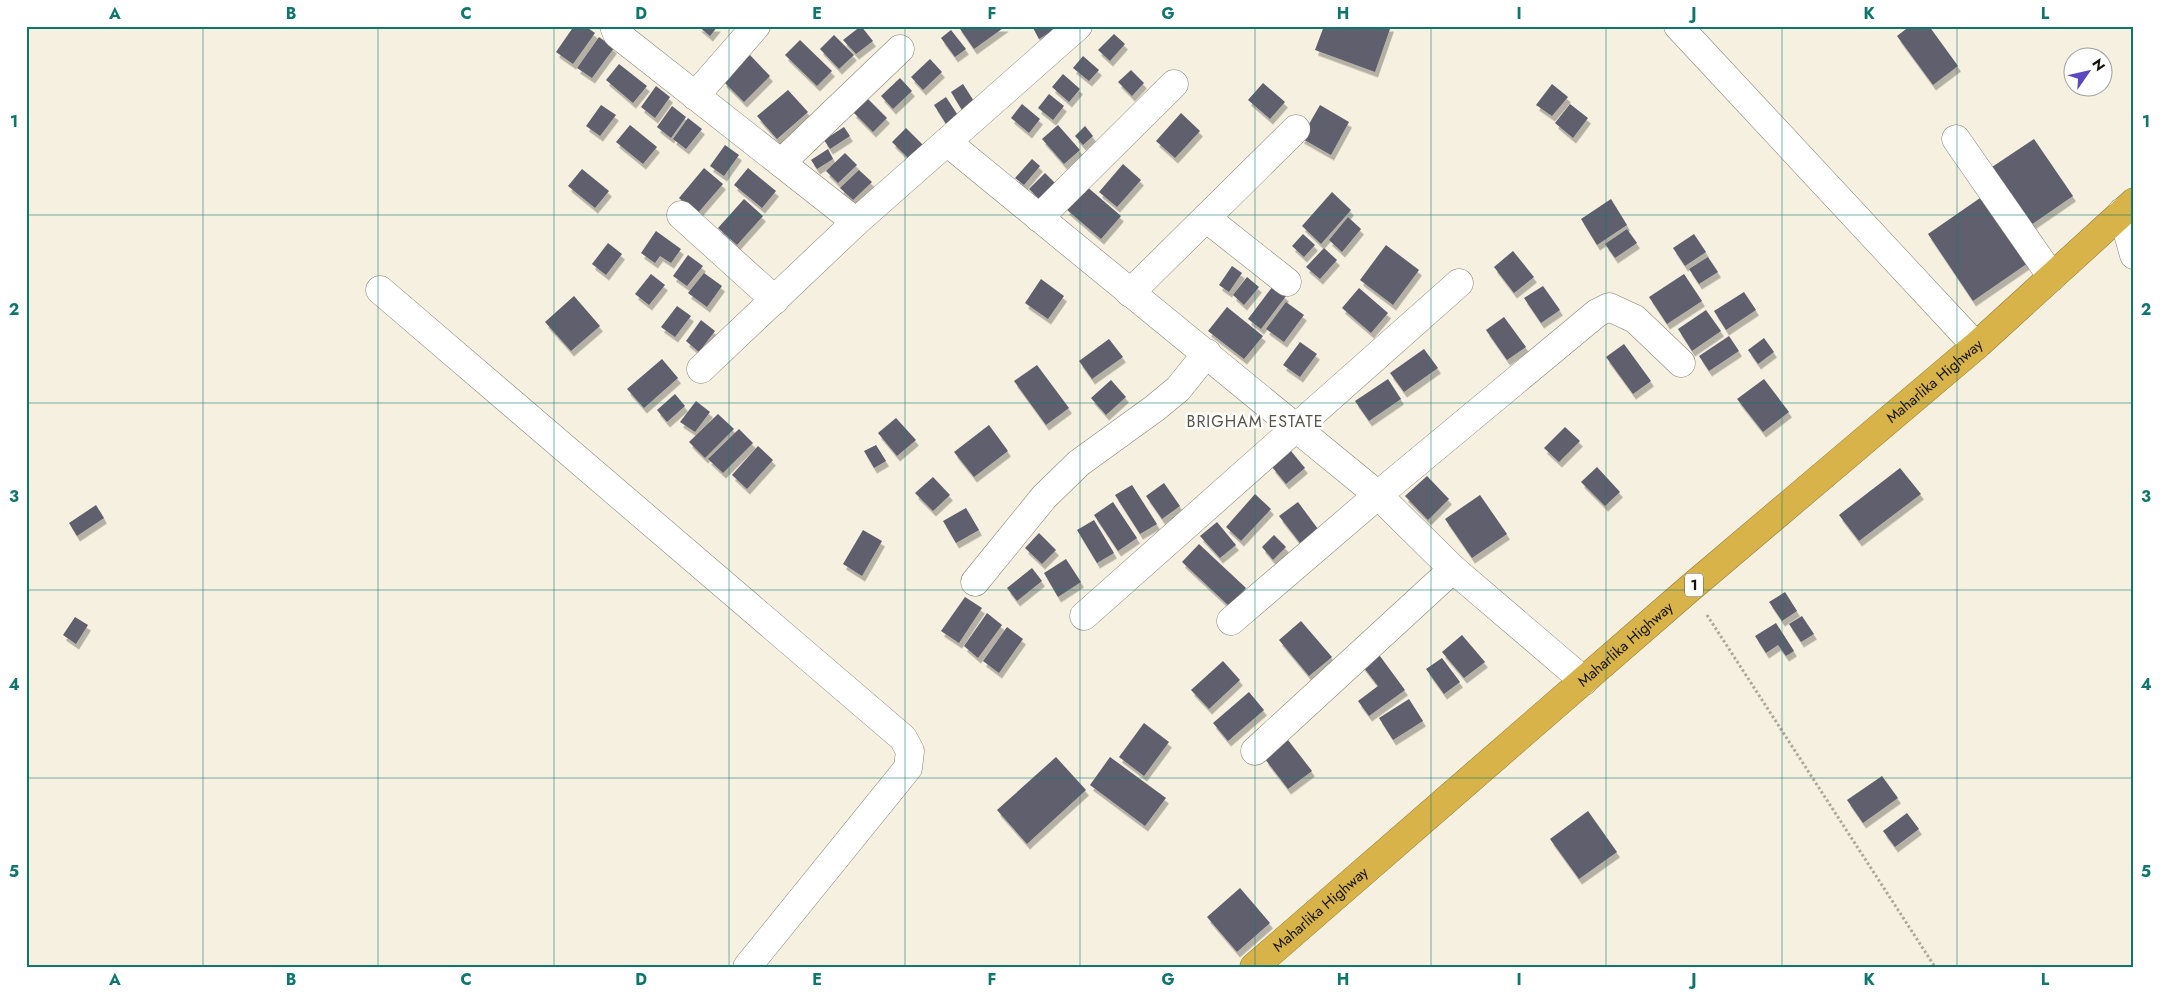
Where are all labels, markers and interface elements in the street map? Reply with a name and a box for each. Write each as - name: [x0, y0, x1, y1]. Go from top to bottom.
- text: A: [108, 2, 121, 25]
- text: B: [286, 2, 296, 25]
- text: C: [460, 2, 472, 25]
- text: D: [635, 2, 647, 25]
- text: E: [812, 2, 822, 25]
- text: F: [988, 2, 996, 25]
- text: G: [1161, 2, 1175, 25]
- text: H: [1337, 2, 1349, 25]
- text: I: [1516, 2, 1522, 25]
- text: J: [1688, 2, 1697, 25]
- text: K: [1863, 2, 1875, 25]
- text: L: [2041, 2, 2050, 25]
- north arrow: [2062, 48, 2112, 98]
- text: N: [2087, 55, 2110, 75]
- text: 1: [10, 110, 18, 133]
- text: 1: [2142, 110, 2150, 133]
- text: 2: [9, 298, 19, 321]
- text: 2: [2141, 298, 2151, 321]
- street label: Maharlika Highway: [1882, 334, 1988, 428]
- district label: BRIGHAM ESTATE: [1186, 410, 1324, 433]
- text: 3: [9, 485, 19, 508]
- text: 3: [2141, 485, 2151, 508]
- road number: 1: [1685, 574, 1703, 596]
- street label: Maharlika Highway: [1573, 596, 1678, 692]
- text: 4: [8, 673, 20, 696]
- text: 4: [2140, 673, 2152, 696]
- text: 5: [9, 860, 19, 883]
- text: 5: [2141, 860, 2151, 883]
- street label: Maharlika Highway: [1268, 861, 1373, 957]
- text: A: [108, 968, 121, 991]
- text: B: [286, 968, 296, 991]
- text: C: [460, 968, 472, 991]
- text: D: [635, 968, 647, 991]
- text: E: [812, 968, 822, 991]
- text: F: [988, 968, 996, 991]
- text: G: [1161, 968, 1175, 991]
- text: H: [1337, 968, 1349, 991]
- text: I: [1516, 968, 1522, 991]
- text: J: [1688, 968, 1697, 991]
- text: K: [1863, 968, 1875, 991]
- text: L: [2041, 968, 2050, 991]

